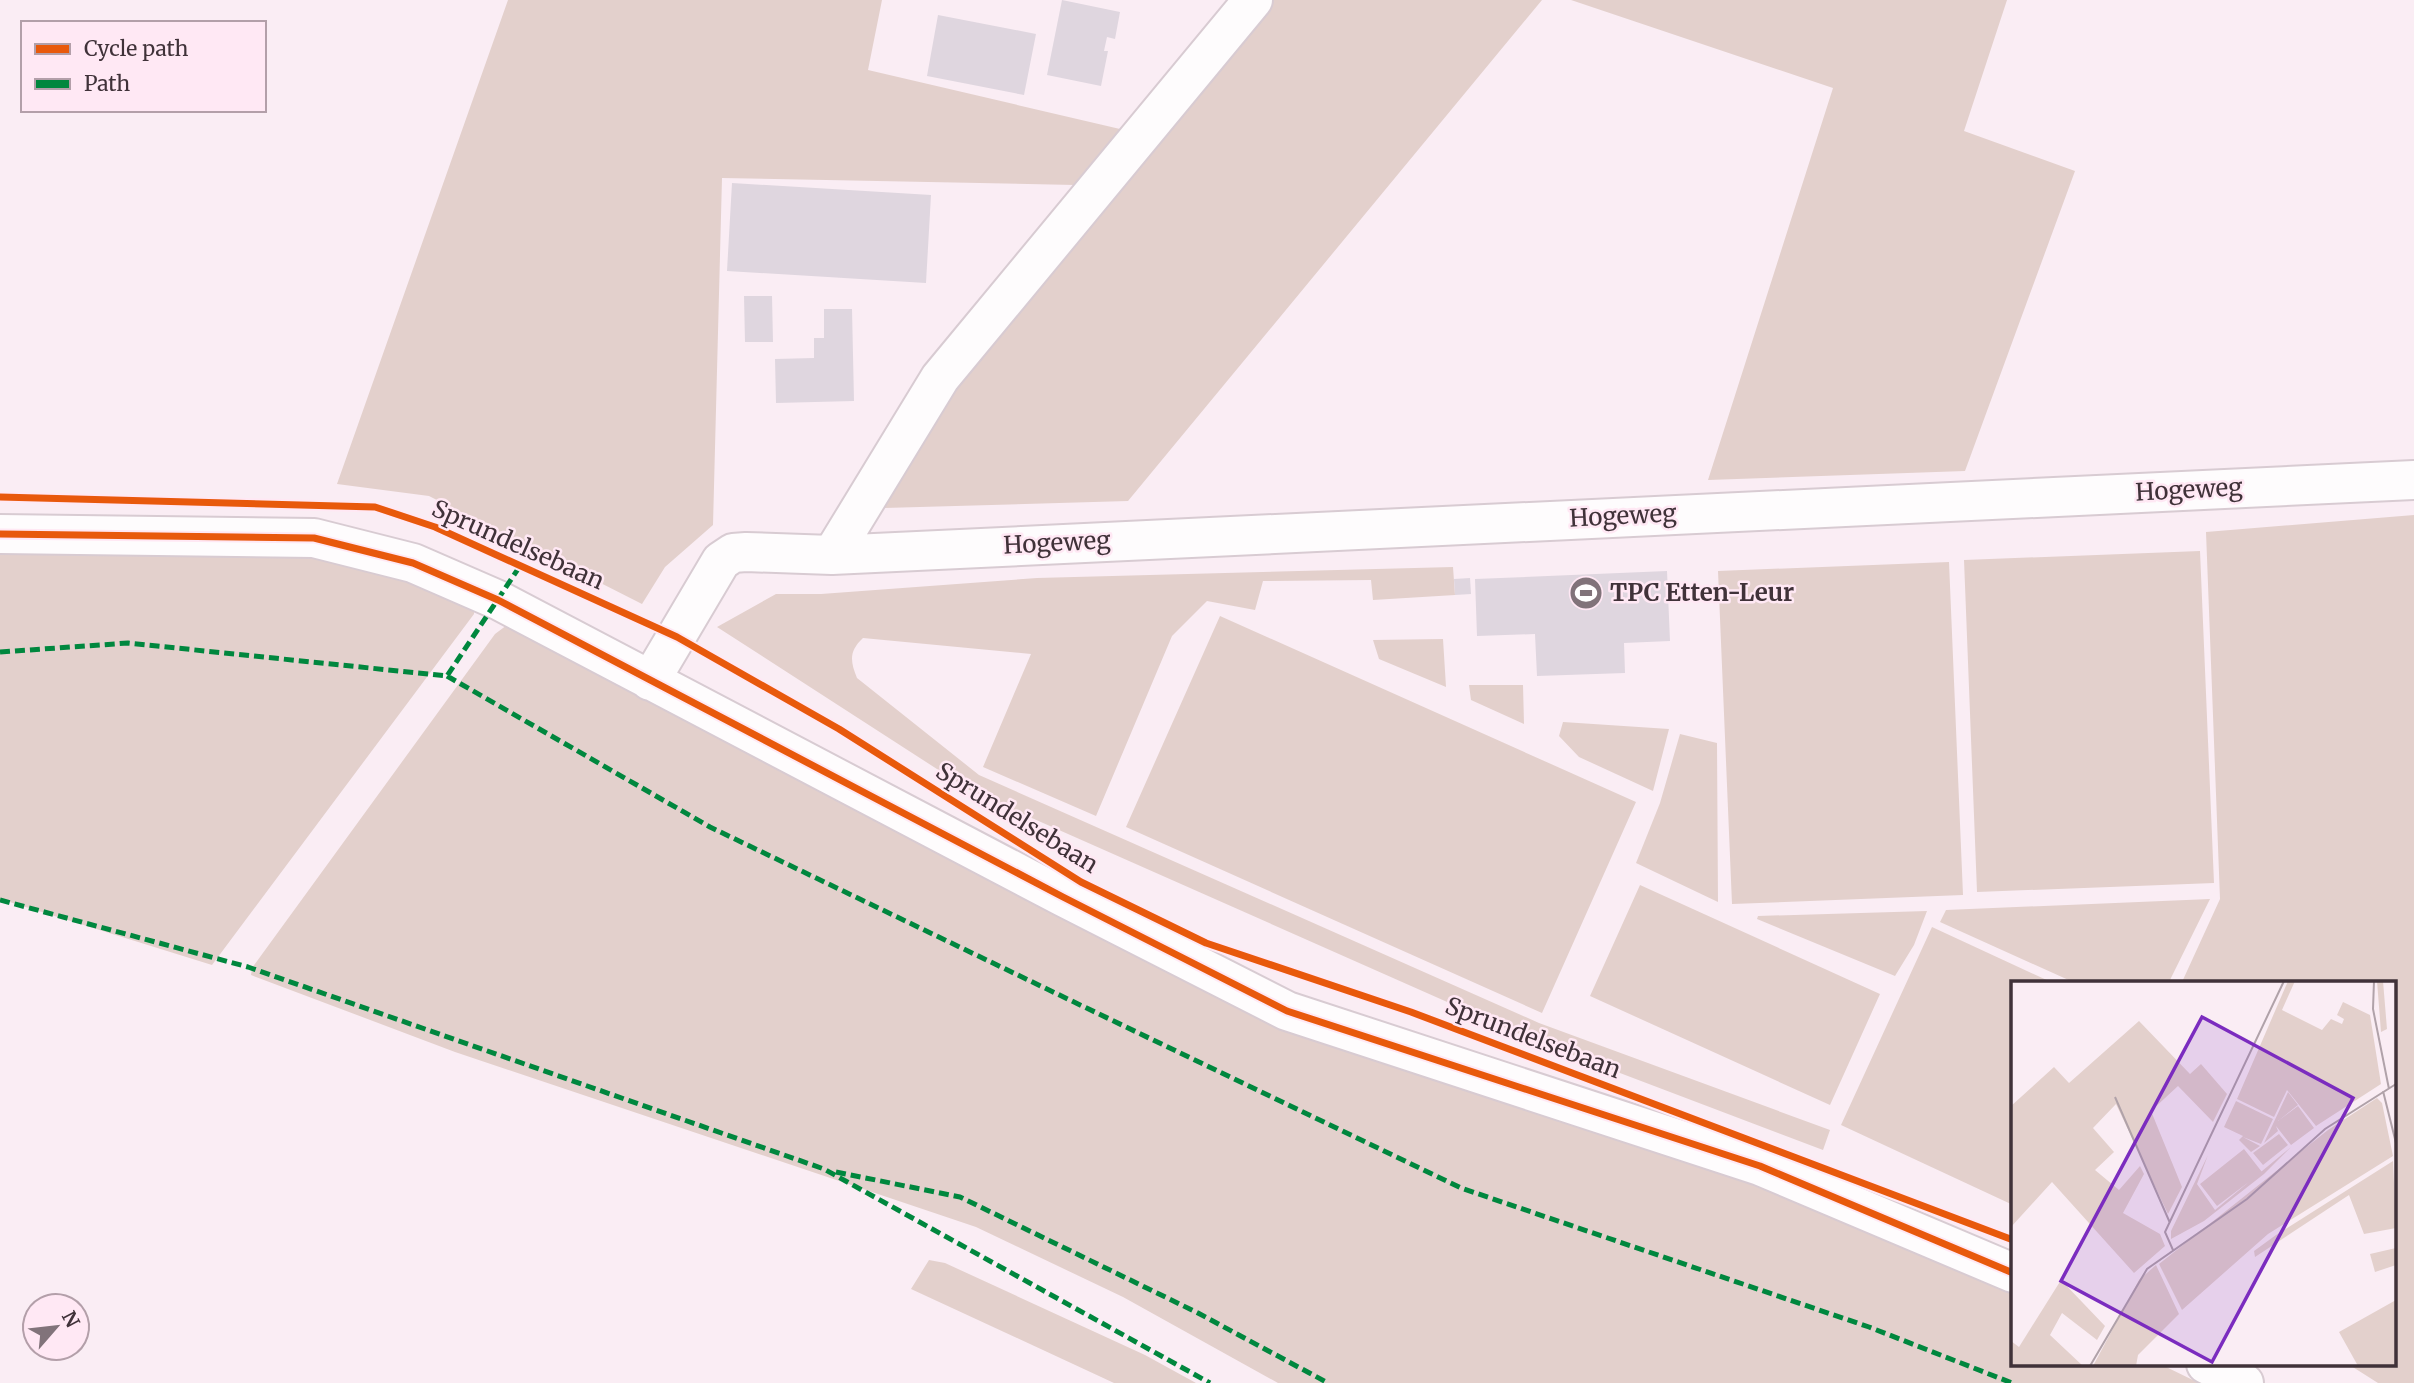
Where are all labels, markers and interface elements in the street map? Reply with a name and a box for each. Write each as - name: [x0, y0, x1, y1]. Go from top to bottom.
- legend: [21, 21, 266, 112]
- text: Cycle path: [84, 35, 188, 62]
- text: Path: [84, 70, 130, 97]
- street label: Hogeweg: [2135, 471, 2244, 508]
- street label: Sprundelsebaan: [427, 493, 609, 597]
- street label: Hogeweg: [1569, 497, 1678, 534]
- street label: Hogeweg: [1003, 524, 1112, 561]
- sports icon: TPC Etten-Leur: [1567, 574, 1605, 612]
- place label: TPC Etten-Leur: [1610, 577, 1794, 608]
- street label: Sprundelsebaan: [930, 755, 1104, 880]
- inset map: [2011, 981, 2396, 1366]
- street label: Sprundelsebaan: [1441, 990, 1625, 1085]
- north arrow: [21, 1292, 91, 1362]
- text: N: [57, 1307, 85, 1331]

